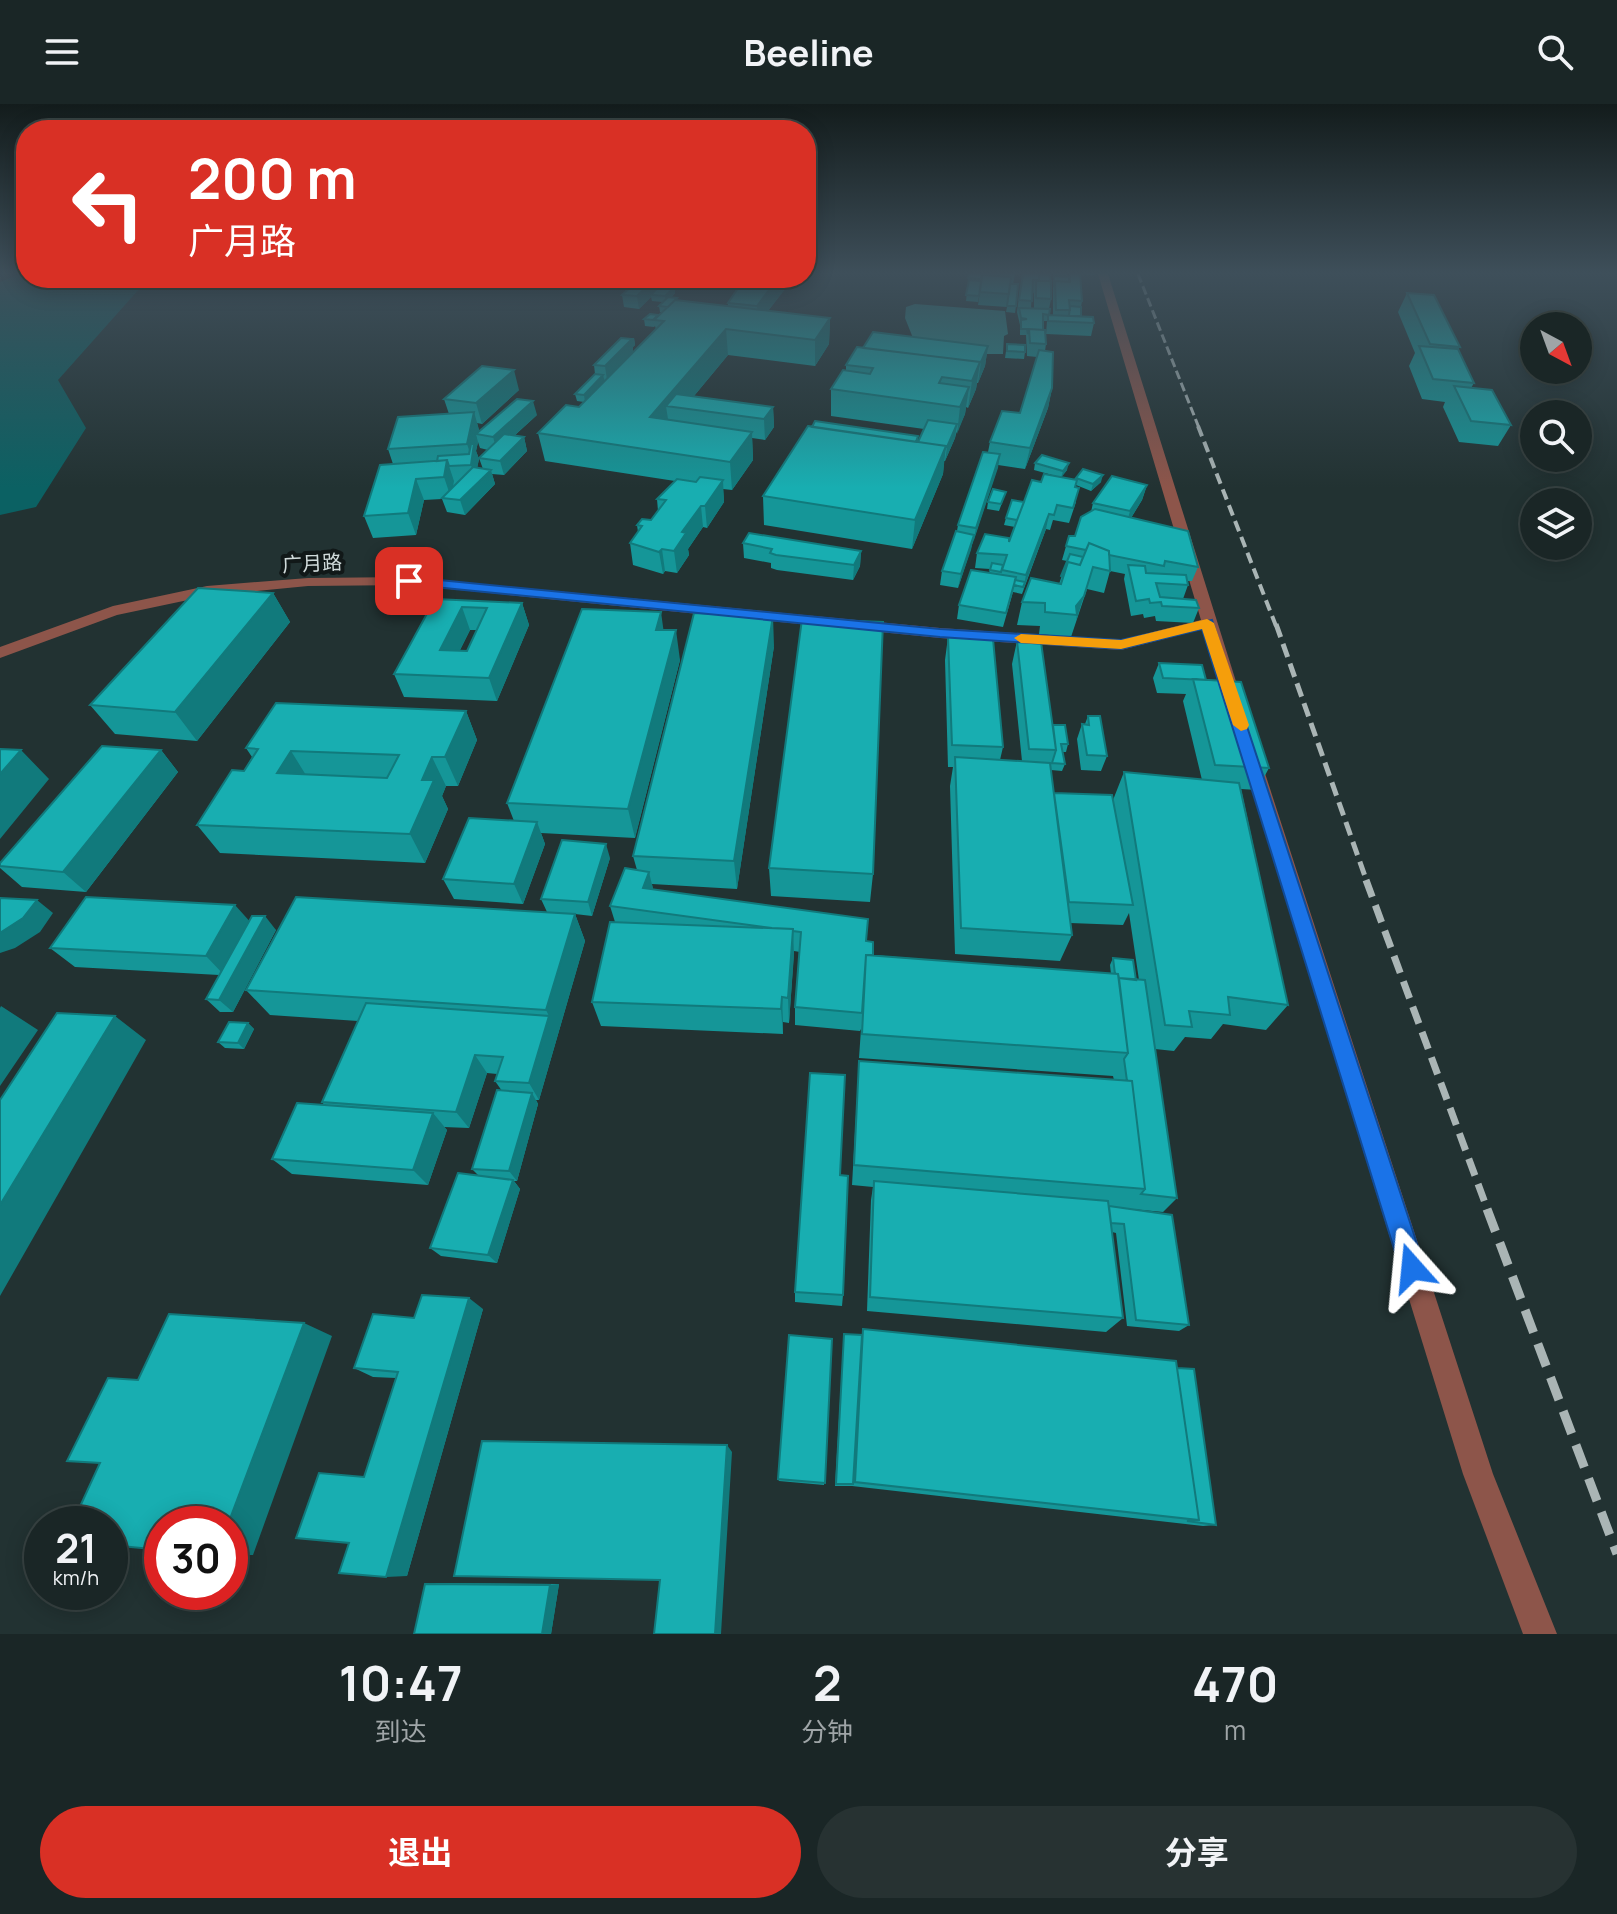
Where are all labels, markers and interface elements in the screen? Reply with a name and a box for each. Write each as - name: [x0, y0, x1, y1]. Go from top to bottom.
- text: Beeline: [743, 28, 874, 77]
- icon: menu: [40, 30, 84, 74]
- icon: search: [1533, 30, 1577, 74]
- text: 200 m: [188, 139, 357, 216]
- icon: left: [56, 152, 160, 256]
- text: 广月路: [188, 216, 296, 265]
- north arrow: [1520, 312, 1592, 384]
- map controls: [1520, 312, 1592, 560]
- button: search: [1520, 400, 1592, 472]
- button: layers: [1520, 488, 1592, 560]
- pin: [375, 547, 443, 615]
- street label: 广月路: [281, 548, 343, 578]
- icon: arrive: [387, 559, 431, 603]
- position arrow: [1370, 1226, 1454, 1310]
- speed limit sign: 30: [144, 1506, 248, 1610]
- text: 21: [55, 1520, 97, 1575]
- text: km/h: [53, 1564, 99, 1591]
- text: 10:47: [339, 1650, 463, 1715]
- text: 2: [813, 1650, 842, 1715]
- text: 470: [1192, 1651, 1278, 1716]
- text: m: [1224, 1712, 1246, 1748]
- text: 到达: [375, 1713, 427, 1749]
- text: 分钟: [801, 1713, 853, 1749]
- button: 退出: [40, 1806, 801, 1898]
- button: 分享: [817, 1806, 1577, 1898]

